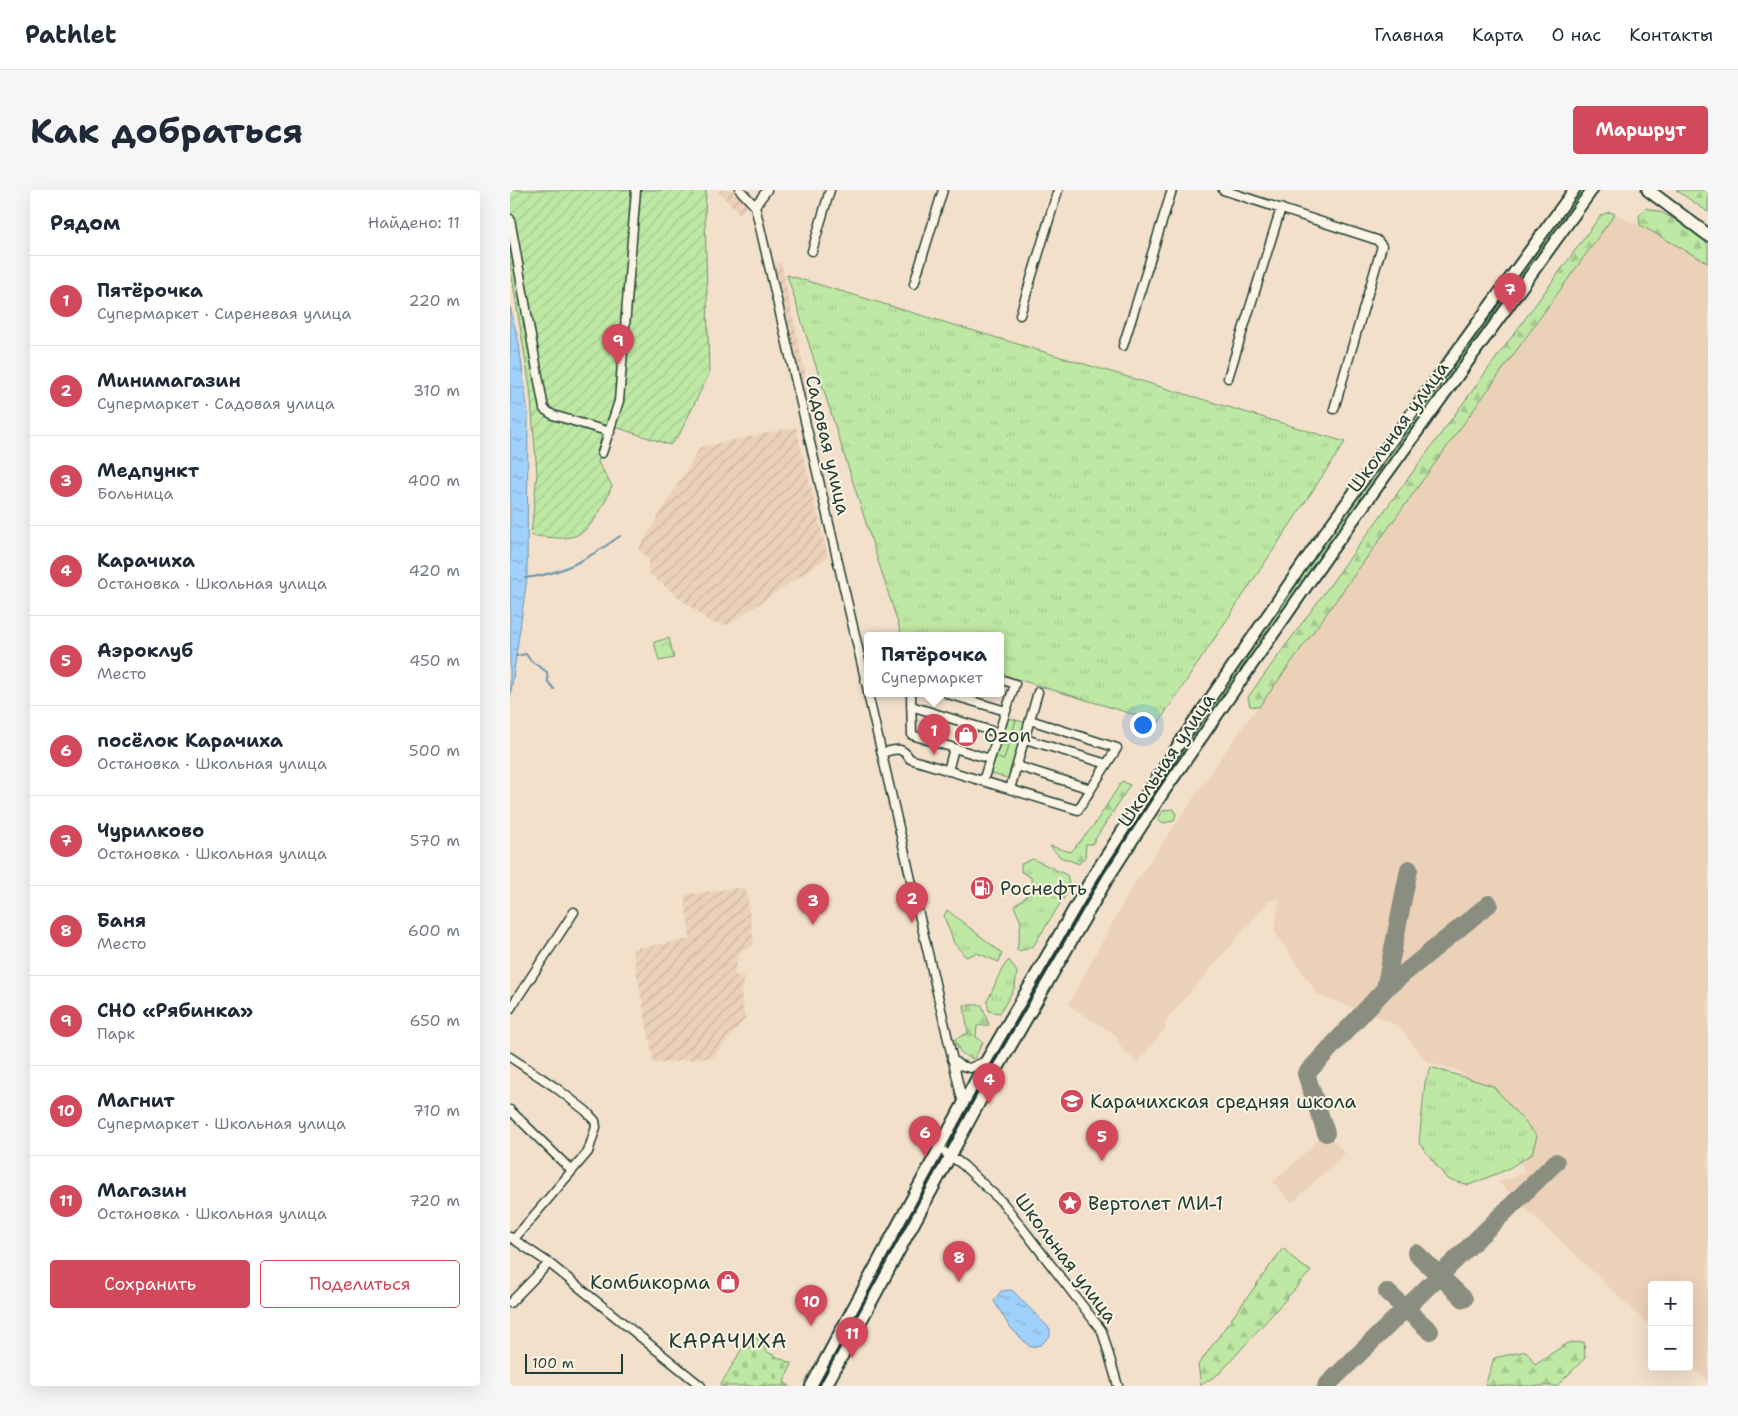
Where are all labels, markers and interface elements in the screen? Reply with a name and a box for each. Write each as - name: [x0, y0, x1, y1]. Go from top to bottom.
- text: Pathlet: [25, 19, 116, 51]
- text: Главная: [1374, 23, 1444, 47]
- text: Карта: [1472, 23, 1524, 47]
- text: О нас: [1552, 23, 1601, 47]
- text: Контакты: [1629, 23, 1713, 47]
- button: Маршрут: [1573, 106, 1708, 154]
- text: Как добраться: [30, 107, 303, 154]
- text: Рядом: [50, 209, 120, 237]
- text: Найдено: 11: [368, 212, 460, 233]
- pin: 7: [1494, 273, 1526, 314]
- text: Пятёрочка: [97, 278, 203, 303]
- text: 1: [62, 290, 70, 311]
- text: 220 m: [408, 290, 460, 311]
- text: Супермаркет · Сиреневая улица: [97, 303, 351, 324]
- pin: 9: [602, 324, 634, 365]
- street label: Школьная улица: [1342, 356, 1454, 498]
- text: Минимагазин: [97, 368, 241, 393]
- street label: Садовая улица: [800, 373, 856, 518]
- text: 2: [60, 380, 72, 401]
- text: 310 m: [413, 380, 460, 401]
- text: Супермаркет · Садовая улица: [97, 393, 335, 414]
- text: Медпункт: [97, 458, 199, 483]
- text: 3: [60, 470, 72, 491]
- text: 400 m: [407, 470, 460, 491]
- text: Больница: [97, 483, 173, 504]
- text: Карачиха: [97, 548, 195, 573]
- text: 4: [60, 560, 72, 581]
- text: 420 m: [409, 560, 460, 581]
- text: Остановка · Школьная улица: [97, 573, 327, 594]
- popup: [864, 632, 1004, 697]
- text: Аэроклуб: [97, 638, 193, 663]
- text: Пятёрочка: [881, 642, 987, 667]
- text: 5: [61, 650, 71, 671]
- text: 450 m: [409, 650, 460, 671]
- text: Место: [97, 663, 147, 684]
- text: Супермаркет: [881, 667, 983, 688]
- street label: Школьная улица: [1112, 688, 1220, 832]
- your location: [1130, 712, 1156, 738]
- pin: 1: [918, 714, 950, 755]
- shop icon: Ozon: [953, 722, 979, 748]
- place label: Ozon: [984, 723, 1031, 748]
- text: посёлок Карачиха: [97, 728, 283, 753]
- text: 6: [60, 740, 72, 761]
- text: 500 m: [409, 740, 460, 761]
- text: Остановка · Школьная улица: [97, 753, 327, 774]
- text: Чурилково: [97, 818, 204, 843]
- text: 7: [60, 830, 72, 851]
- text: 570 m: [410, 830, 460, 851]
- text: Остановка · Школьная улица: [97, 843, 327, 864]
- fuel station icon: Роснефть: [969, 875, 995, 901]
- place label: Роснефть: [1000, 876, 1087, 901]
- pin: 2: [896, 882, 928, 923]
- pin: 3: [797, 884, 829, 925]
- text: Баня: [97, 908, 146, 933]
- text: 8: [60, 920, 72, 941]
- text: 600 m: [408, 920, 460, 941]
- text: Место: [97, 933, 147, 954]
- text: СНО «Рябинка»: [97, 998, 253, 1023]
- text: 9: [60, 1010, 72, 1031]
- text: 650 m: [409, 1010, 460, 1031]
- text: Парк: [97, 1023, 135, 1044]
- pin: 4: [973, 1063, 1005, 1104]
- text: Магнит: [97, 1088, 175, 1113]
- school or university icon: Карачихская средняя школа: [1059, 1088, 1085, 1114]
- place label: Карачихская средняя школа: [1090, 1089, 1356, 1114]
- text: 10: [57, 1100, 75, 1121]
- text: 710 m: [413, 1100, 460, 1121]
- text: Супермаркет · Школьная улица: [97, 1113, 346, 1134]
- pin: 6: [909, 1116, 941, 1157]
- pin: 5: [1086, 1120, 1118, 1161]
- text: Магазин: [97, 1178, 187, 1203]
- street label: Школьная улица: [1009, 1188, 1123, 1328]
- text: 11: [59, 1190, 73, 1211]
- text: 720 m: [409, 1190, 460, 1211]
- place icon: Вертолет МИ-1: [1057, 1190, 1083, 1216]
- place label: Вертолет МИ-1: [1088, 1191, 1223, 1216]
- text: Остановка · Школьная улица: [97, 1203, 327, 1224]
- pin: 8: [943, 1241, 975, 1282]
- button: Сохранить: [50, 1260, 250, 1308]
- button: Поделиться: [260, 1260, 460, 1308]
- shop icon: Комбикорма: [715, 1269, 741, 1295]
- place label: Комбикорма: [590, 1270, 710, 1295]
- map controls: [1648, 1281, 1693, 1371]
- button: +: [1648, 1281, 1693, 1326]
- pin: 10: [795, 1285, 827, 1326]
- pin: 11: [836, 1317, 868, 1358]
- button: −: [1648, 1326, 1693, 1371]
- district label: КАРАЧИХА: [668, 1327, 788, 1355]
- scale bar: [525, 1351, 622, 1374]
- text: 100 m: [532, 1354, 574, 1372]

